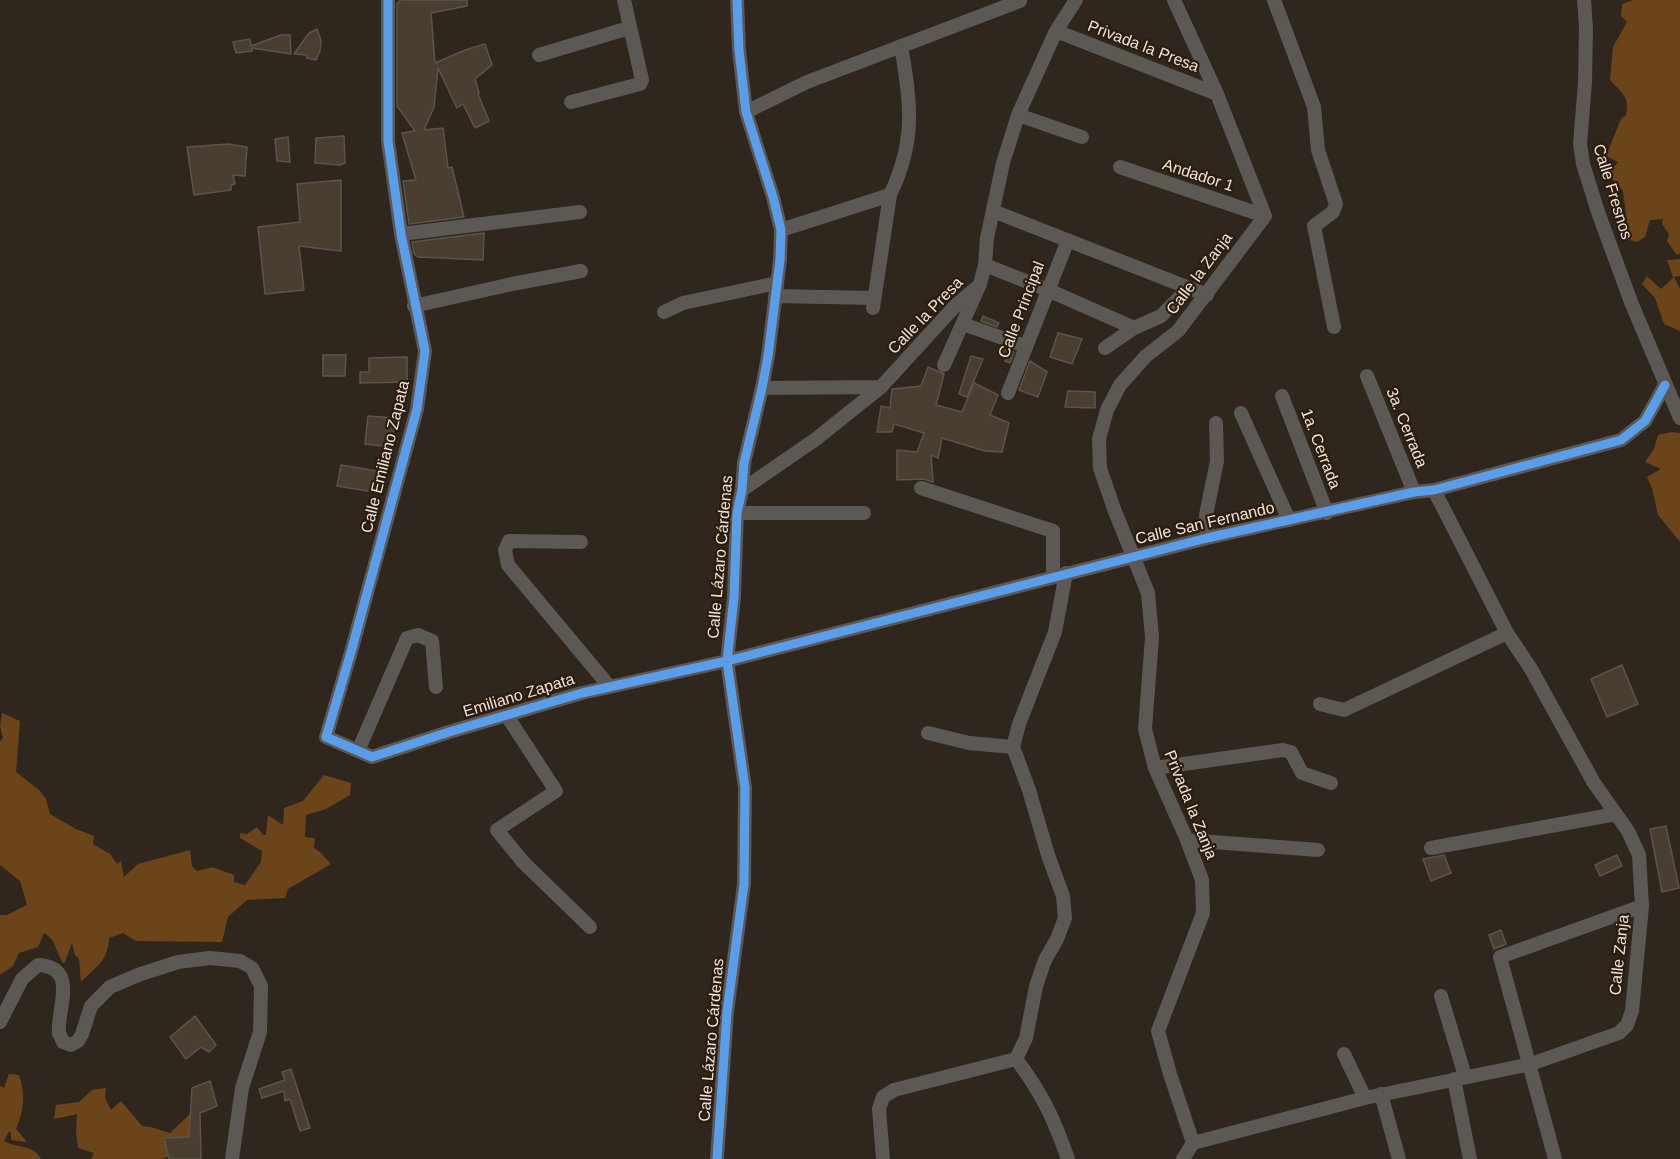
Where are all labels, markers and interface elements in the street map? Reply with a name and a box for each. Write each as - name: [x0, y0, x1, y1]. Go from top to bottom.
- street label: Privada la Presa: [1085, 17, 1201, 77]
- street label: Calle Fresnos: [1588, 142, 1636, 242]
- street label: Andador 1: [1160, 155, 1236, 197]
- street label: Calle la Zanja: [1163, 229, 1237, 319]
- street label: Calle Principal: [995, 259, 1049, 361]
- street label: Calle la Presa: [884, 274, 968, 358]
- street label: Calle Emiliano Zapata: [358, 379, 414, 535]
- street label: 3a. Cerrada: [1381, 385, 1431, 471]
- street label: 1a. Cerrada: [1296, 406, 1344, 492]
- street label: Calle Lázaro Cárdenas: [704, 475, 738, 639]
- street label: Calle San Fernando: [1134, 499, 1276, 549]
- street label: Emiliano Zapata: [461, 670, 577, 722]
- street label: Privada la Zanja: [1159, 748, 1221, 862]
- street label: Calle Zanja: [1606, 914, 1634, 996]
- street label: Calle Lázaro Cárdenas: [695, 958, 729, 1122]

